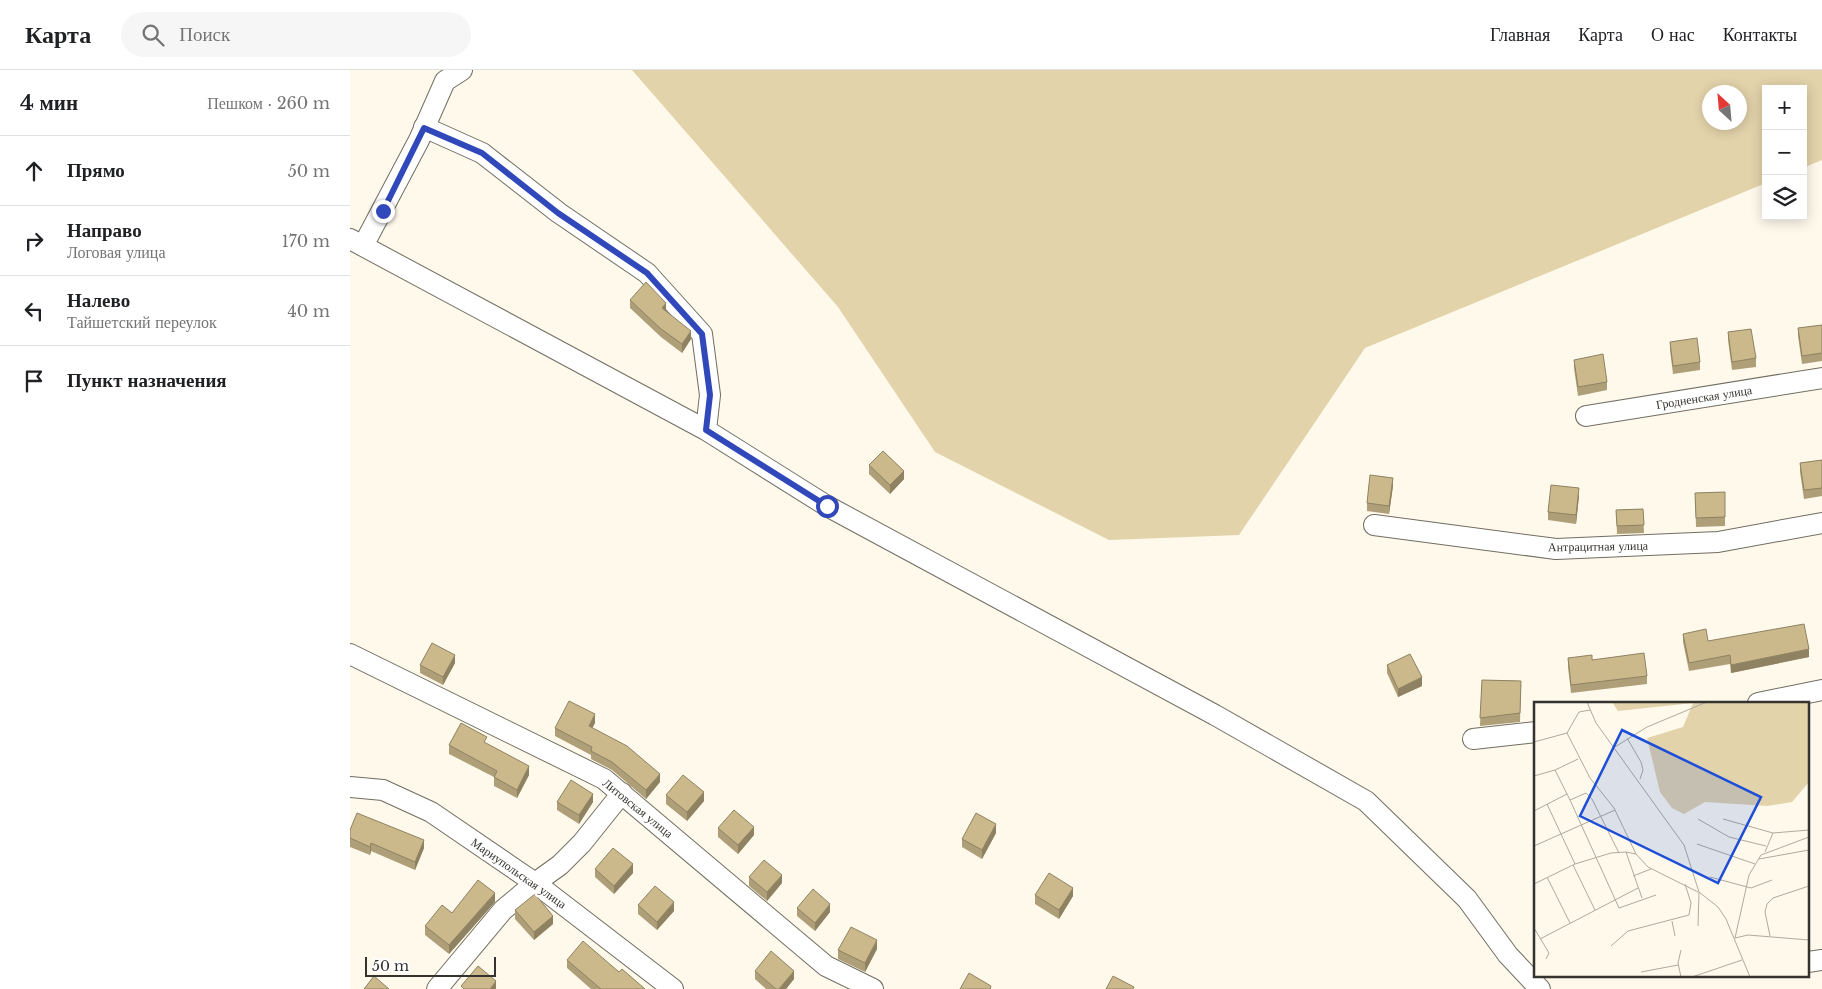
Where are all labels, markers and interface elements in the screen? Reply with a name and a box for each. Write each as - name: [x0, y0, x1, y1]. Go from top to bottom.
- search box: [121, 12, 471, 57]
- text: Карта: [25, 20, 91, 49]
- icon: search: [139, 21, 167, 49]
- text: Поиск: [179, 23, 230, 46]
- text: Главная: [1490, 24, 1550, 46]
- text: Карта: [1578, 24, 1623, 46]
- text: О нас: [1651, 24, 1695, 46]
- text: Контакты: [1723, 24, 1797, 46]
- north arrow: [1702, 85, 1747, 130]
- map controls: [1762, 85, 1807, 220]
- button: +: [1762, 85, 1807, 130]
- text: 4 мин: [20, 90, 78, 116]
- text: Пешком · 260 m: [207, 93, 330, 113]
- button: −: [1762, 130, 1807, 175]
- icon: ahead: [20, 157, 48, 185]
- text: Прямо: [67, 159, 125, 182]
- text: 50 m: [288, 161, 330, 181]
- button: layers: [1762, 175, 1807, 220]
- route end: [372, 200, 395, 223]
- text: Направо: [67, 219, 142, 242]
- icon: right: [20, 227, 48, 255]
- text: 170 m: [282, 231, 330, 251]
- text: Логовая улица: [67, 242, 166, 262]
- text: Налево: [67, 289, 130, 312]
- icon: left: [20, 297, 48, 325]
- text: 40 m: [287, 301, 330, 321]
- text: Тайшетский переулок: [67, 312, 217, 332]
- icon: arrive: [20, 367, 48, 395]
- text: Пункт назначения: [67, 369, 227, 392]
- street label: Гродненская улица: [1655, 382, 1754, 412]
- route start: [816, 495, 839, 518]
- street label: Антрацитная улица: [1548, 538, 1649, 554]
- inset map: [1534, 702, 1810, 976]
- street label: Литовская улица: [600, 775, 677, 841]
- street label: Мариупольская улица: [468, 834, 570, 912]
- scale bar: [365, 954, 496, 977]
- text: 50 m: [372, 957, 409, 975]

